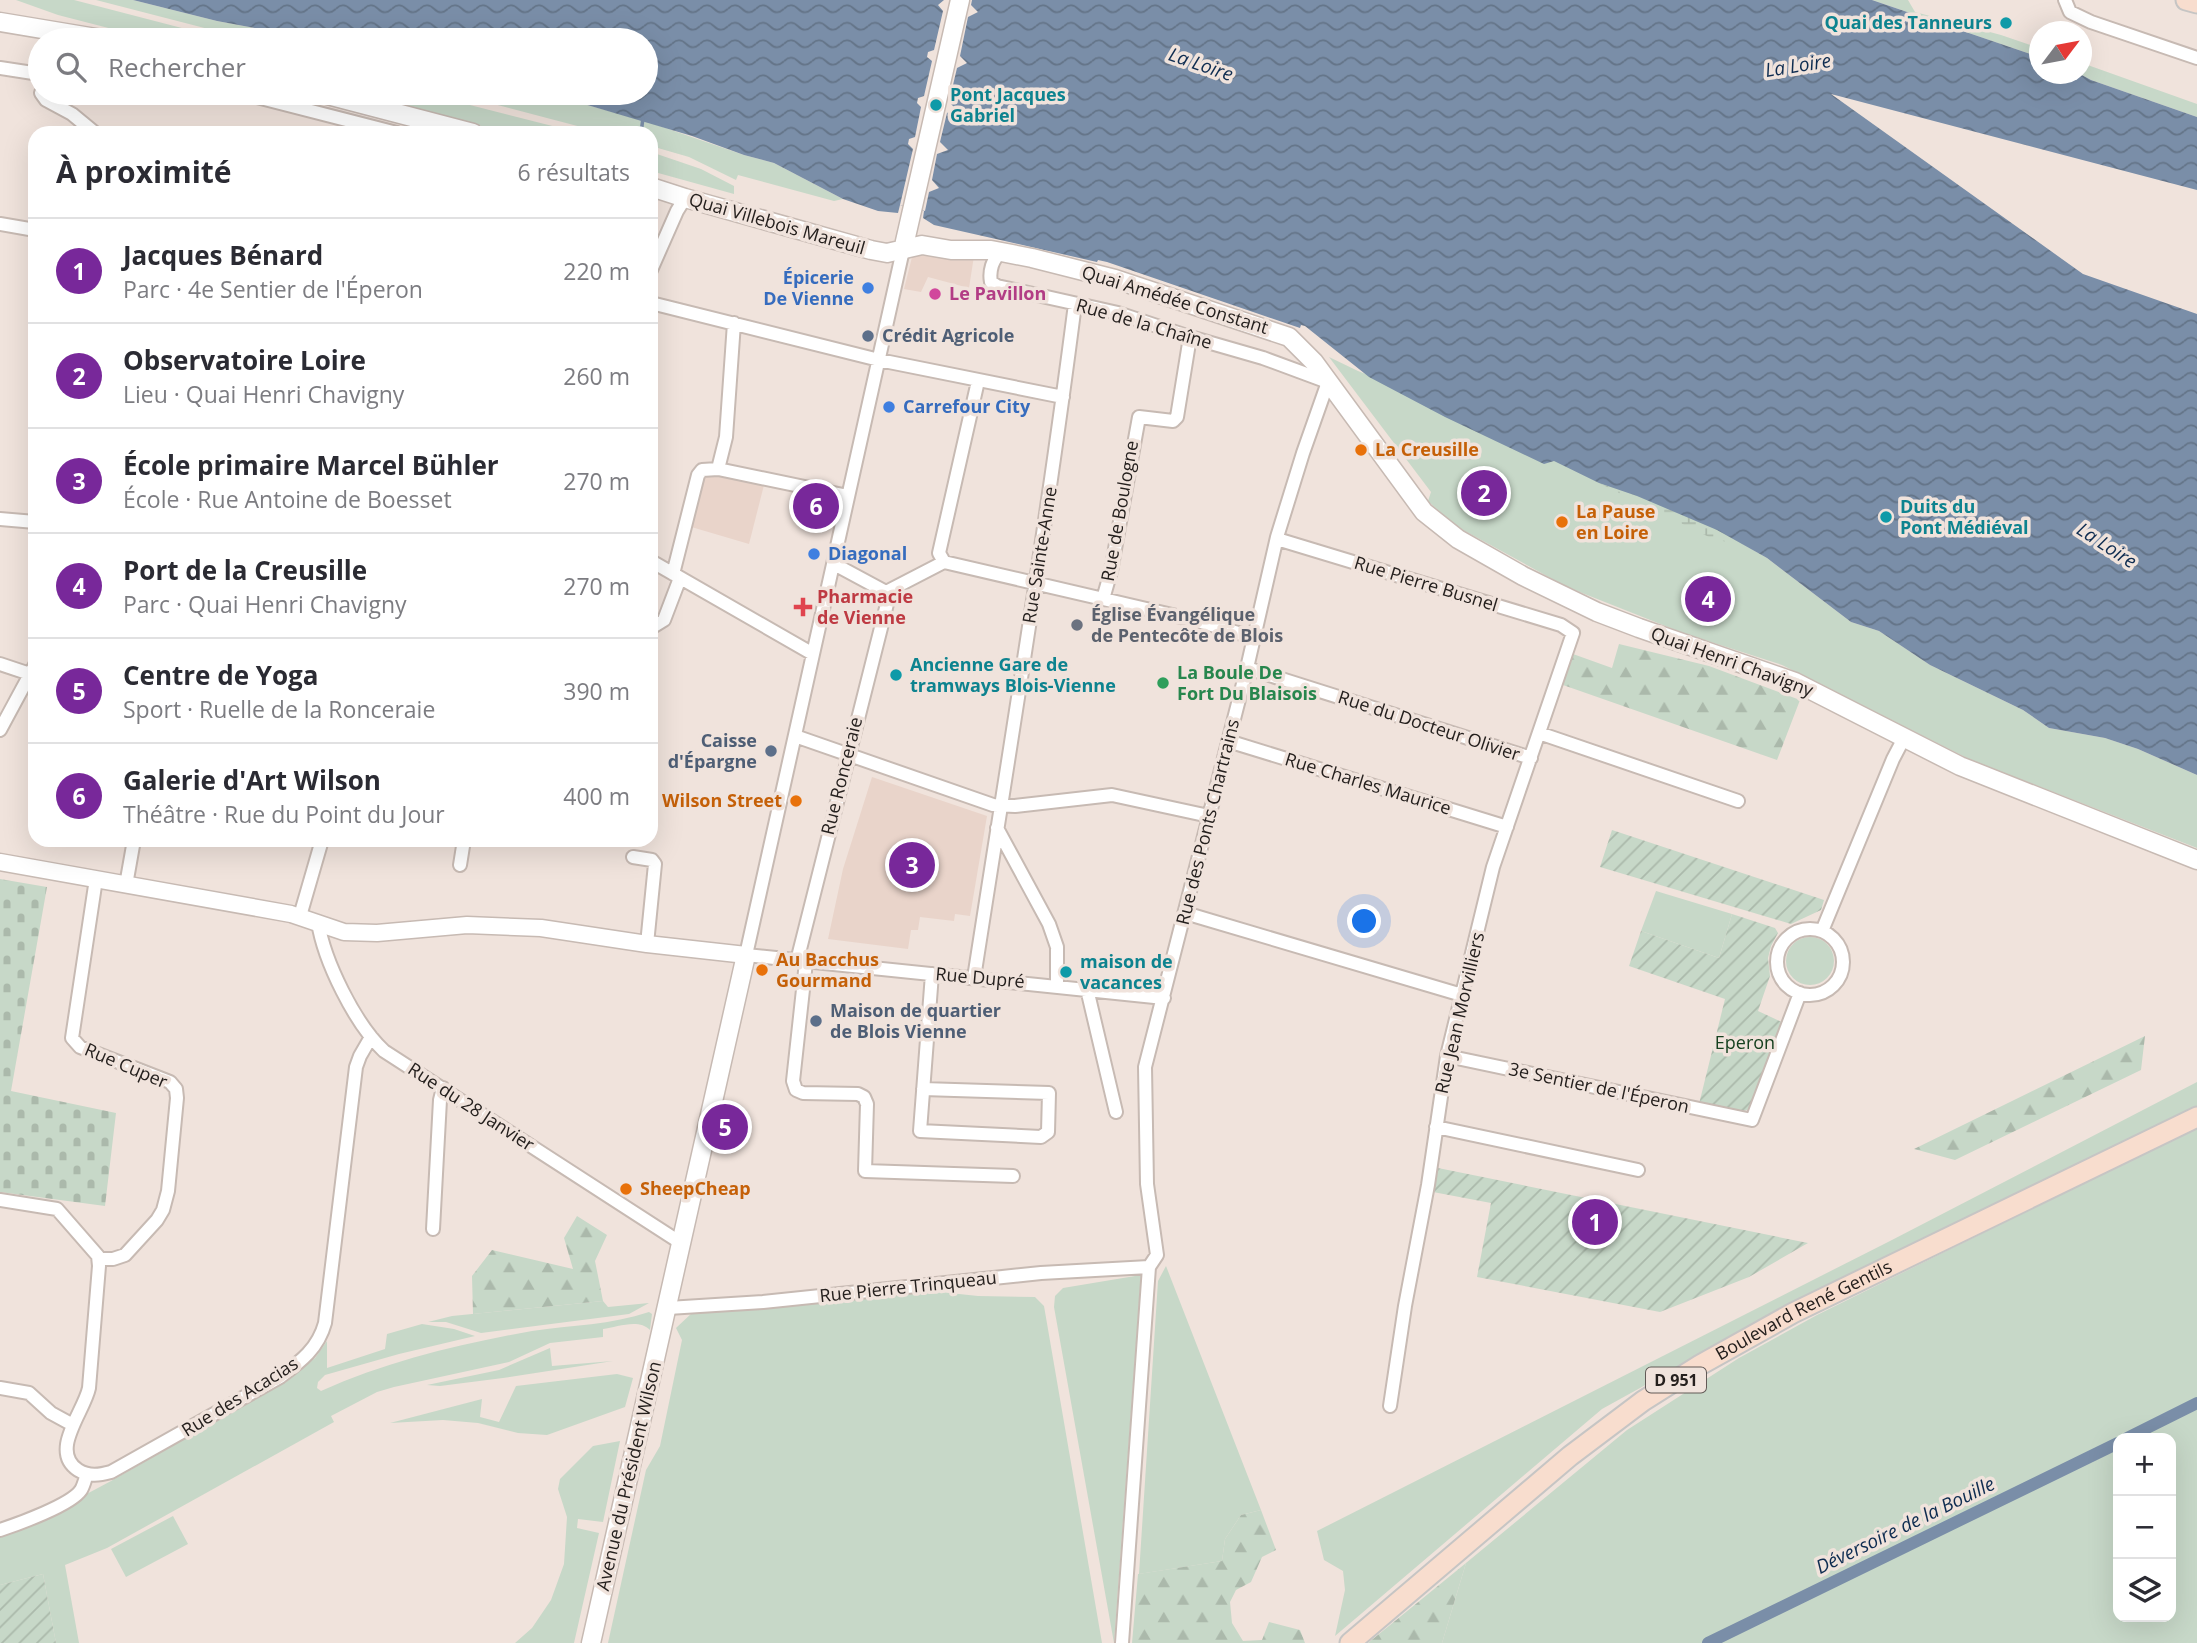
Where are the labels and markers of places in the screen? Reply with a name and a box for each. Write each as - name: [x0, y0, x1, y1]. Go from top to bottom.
- place label: Quai des Tanneurs: [1825, 10, 1992, 34]
- marker: Quai des Tanneurs: [1998, 15, 2014, 31]
- place label: Pont Jacques Gabriel: [950, 82, 1066, 127]
- marker: Pont Jacques Gabriel: [928, 97, 944, 113]
- place label: Épicerie De Vienne: [763, 265, 854, 310]
- marker: Épicerie De Vienne: [860, 280, 876, 296]
- place label: Le Pavillon: [949, 281, 1046, 305]
- marker: Le Pavillon: [927, 286, 943, 302]
- place label: Crédit Agricole: [882, 323, 1014, 347]
- marker: Crédit Agricole: [860, 328, 876, 344]
- place label: Carrefour City: [903, 394, 1031, 418]
- marker: Carrefour City: [881, 399, 897, 415]
- place label: La Creusille: [1375, 437, 1479, 461]
- marker: La Creusille: [1353, 442, 1369, 458]
- pin: 2: [1461, 467, 1507, 519]
- pin: 6: [793, 480, 839, 532]
- place label: Duits du Pont Médiéval: [1900, 494, 2029, 539]
- place label: La Pause en Loire: [1576, 499, 1655, 544]
- marker: Duits du Pont Médiéval: [1878, 509, 1894, 525]
- marker: La Pause en Loire: [1554, 514, 1570, 530]
- place label: Diagonal: [828, 541, 907, 565]
- marker: Diagonal: [806, 546, 822, 562]
- pin: 4: [1685, 573, 1731, 625]
- place label: Pharmacie de Vienne: [817, 584, 913, 629]
- marker: Pharmacie de Vienne: [795, 599, 811, 615]
- place label: Église Évangélique de Pentecôte de Blois: [1091, 602, 1283, 647]
- marker: Église Évangélique de Pentecôte de Blois: [1069, 617, 1085, 633]
- place label: Ancienne Gare de tramways Blois-Vienne: [910, 652, 1116, 697]
- place label: La Boule De Fort Du Blaisois: [1177, 660, 1317, 705]
- marker: Ancienne Gare de tramways Blois-Vienne: [888, 667, 904, 683]
- marker: La Boule De Fort Du Blaisois: [1155, 675, 1171, 691]
- place label: Caisse d'Épargne: [668, 728, 757, 773]
- marker: Caisse d'Épargne: [763, 743, 779, 759]
- place label: Wilson Street: [662, 788, 782, 812]
- marker: Wilson Street: [788, 793, 804, 809]
- pin: 3: [889, 839, 935, 891]
- place label: Au Bacchus Gourmand: [776, 947, 879, 992]
- place label: maison de vacances: [1080, 949, 1173, 994]
- marker: Au Bacchus Gourmand: [754, 962, 770, 978]
- marker: maison de vacances: [1058, 964, 1074, 980]
- place label: Maison de quartier de Blois Vienne: [830, 998, 1001, 1043]
- marker: Maison de quartier de Blois Vienne: [808, 1013, 824, 1029]
- pin: 5: [702, 1101, 748, 1153]
- place label: SheepCheap: [640, 1176, 751, 1200]
- marker: SheepCheap: [618, 1181, 634, 1197]
- pin: 1: [1572, 1196, 1618, 1248]

